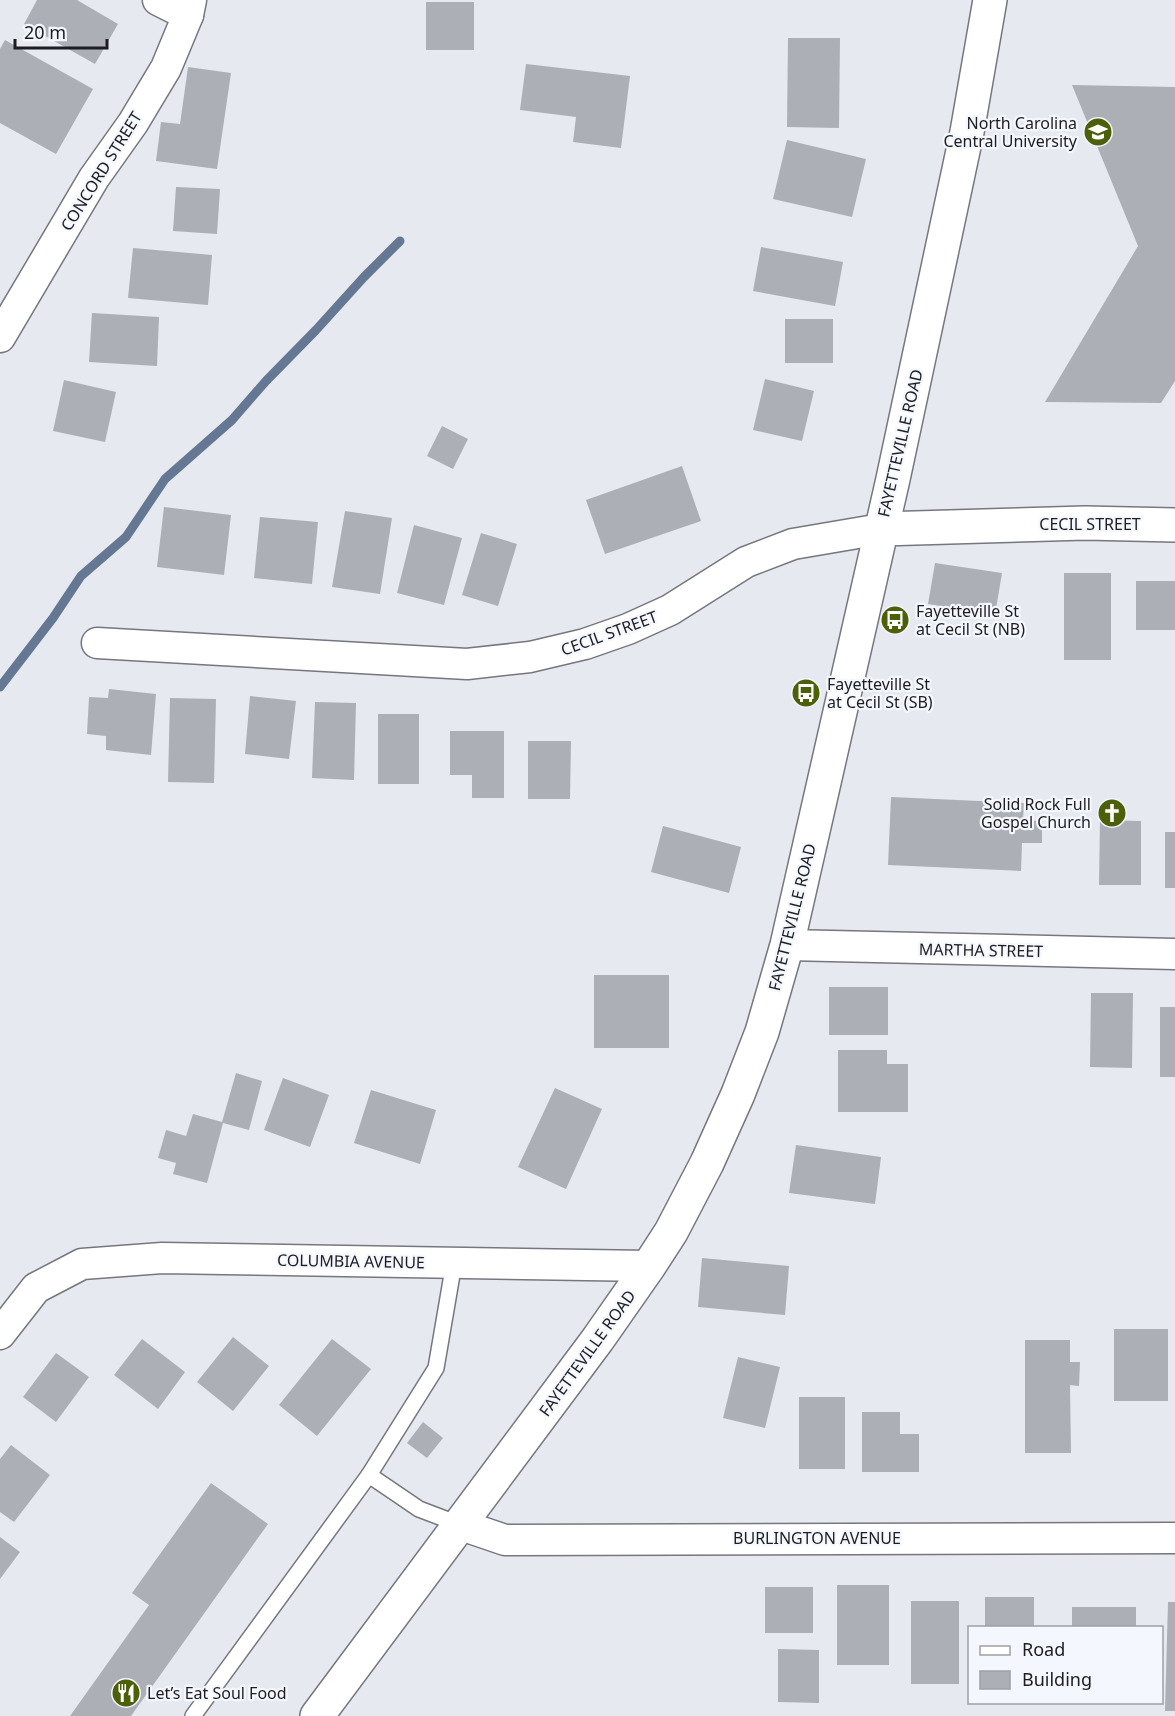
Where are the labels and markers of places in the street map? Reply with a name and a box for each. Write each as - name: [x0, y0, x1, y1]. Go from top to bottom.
- place label: North Carolina Central University: [943, 112, 1078, 152]
- school or university icon: North Carolina Central University: [1082, 116, 1114, 148]
- place label: Fayetteville St at Cecil St (NB): [916, 600, 1025, 640]
- bus stop icon: Fayetteville St at Cecil St (NB): [879, 604, 911, 636]
- place label: Fayetteville St at Cecil St (SB): [827, 673, 933, 713]
- bus stop icon: Fayetteville St at Cecil St (SB): [790, 677, 822, 709]
- place label: Solid Rock Full Gospel Church: [981, 793, 1091, 833]
- church icon: Solid Rock Full Gospel Church: [1096, 797, 1128, 829]
- restaurant icon: Let’s Eat Soul Food: [110, 1677, 142, 1709]
- place label: Let’s Eat Soul Food: [147, 1682, 287, 1704]

